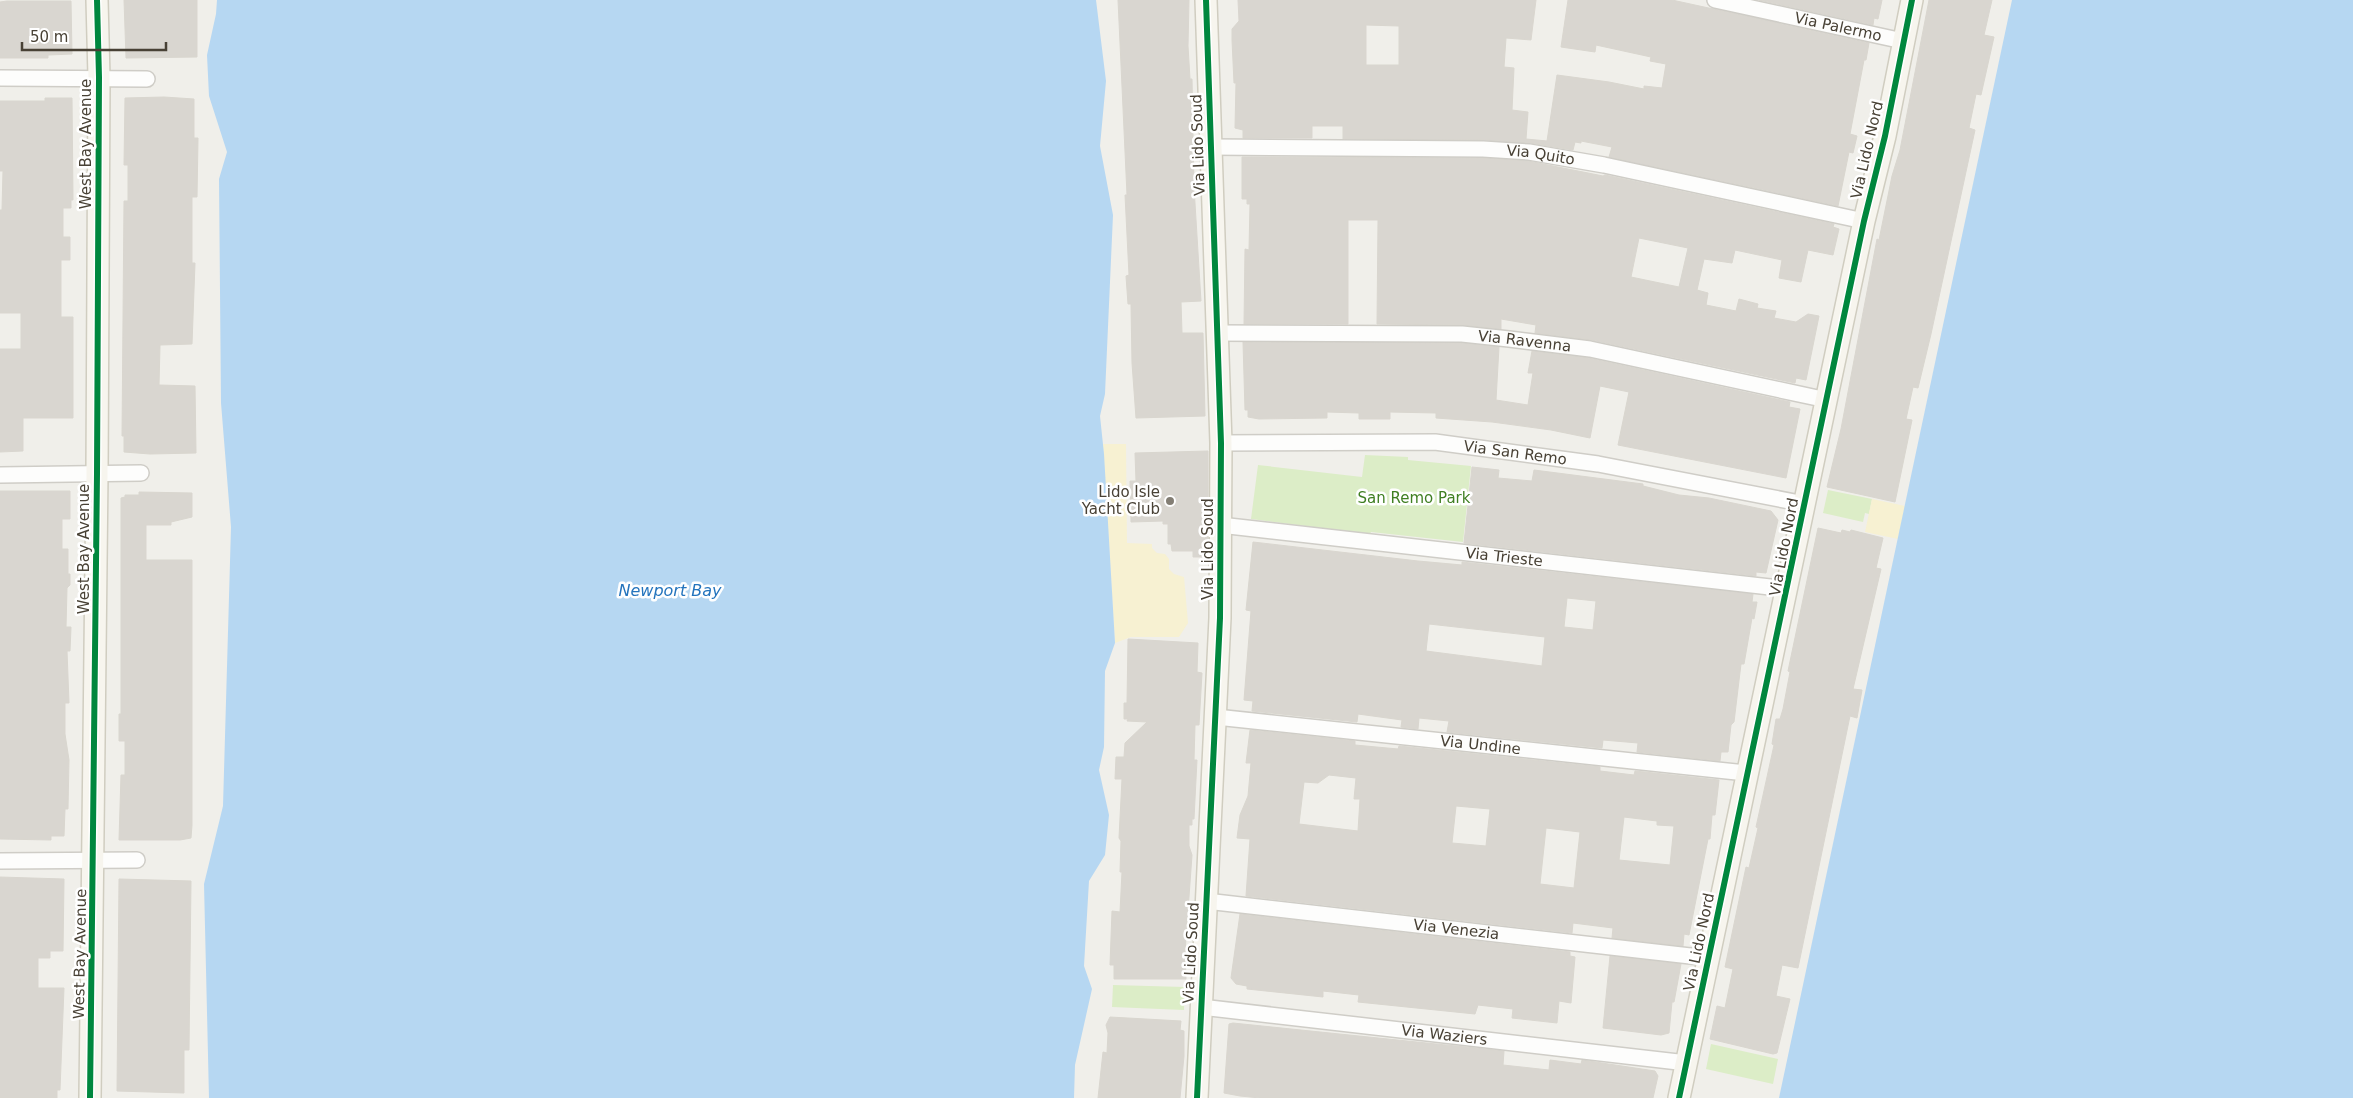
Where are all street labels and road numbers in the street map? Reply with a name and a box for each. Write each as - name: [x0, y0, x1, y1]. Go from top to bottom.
- street label: Via Palermo: [1793, 9, 1883, 45]
- street label: West Bay Avenue: [77, 79, 95, 209]
- street label: Via Lido Soud: [1187, 94, 1209, 196]
- street label: Via Lido Nord: [1847, 99, 1887, 201]
- street label: Via Quito: [1506, 142, 1576, 169]
- street label: Via Ravenna: [1477, 327, 1572, 356]
- street label: Via San Remo: [1463, 437, 1568, 469]
- street label: West Bay Avenue: [75, 484, 93, 614]
- street label: Via Lido Nord: [1766, 496, 1802, 598]
- street label: Via Lido Soud: [1199, 498, 1217, 600]
- street label: Via Trieste: [1465, 544, 1544, 570]
- street label: Via Undine: [1439, 732, 1522, 758]
- street label: West Bay Avenue: [70, 889, 90, 1019]
- street label: Via Lido Nord: [1680, 891, 1718, 993]
- street label: Via Lido Soud: [1179, 902, 1203, 1004]
- street label: Via Venezia: [1412, 916, 1500, 943]
- street label: Via Waziers: [1400, 1021, 1489, 1049]

